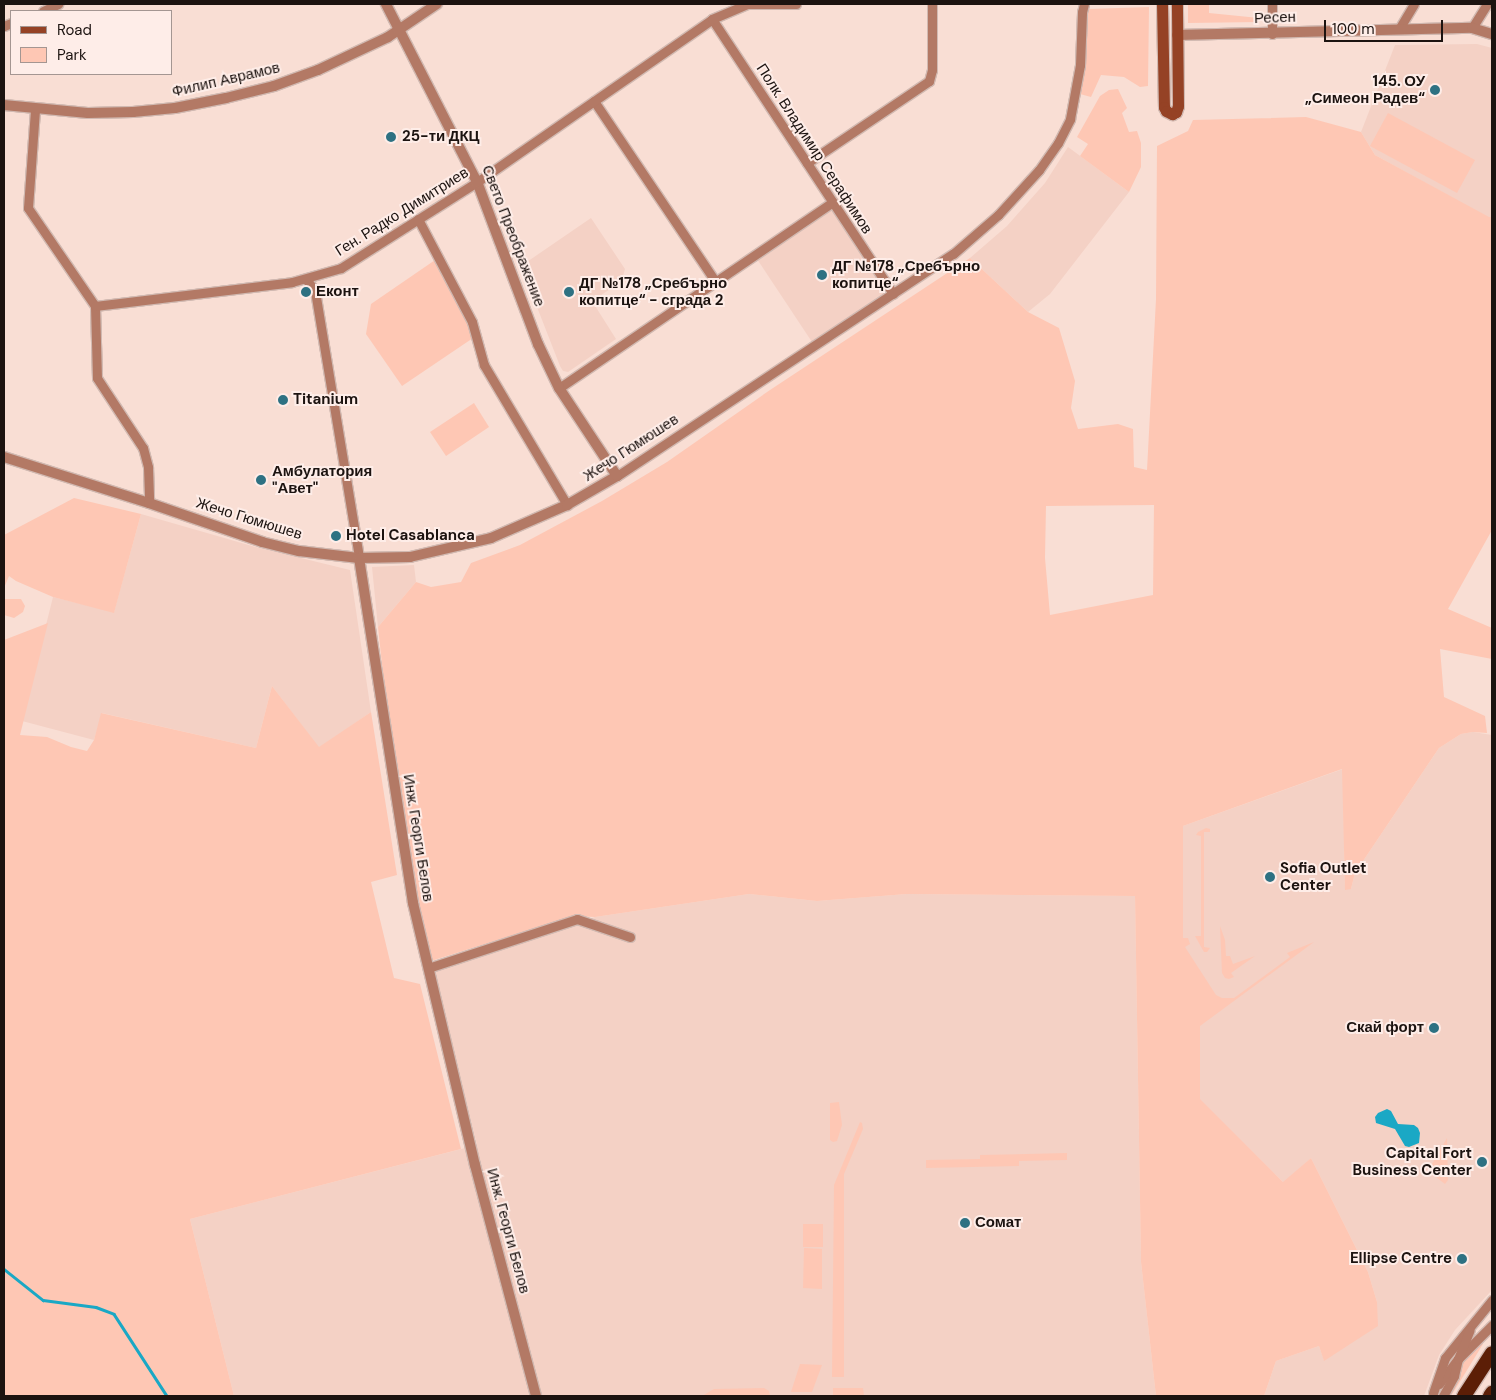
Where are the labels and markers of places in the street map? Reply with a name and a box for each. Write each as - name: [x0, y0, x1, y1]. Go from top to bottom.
- place label: 145. ОУ „Симеон Радев“: [1305, 72, 1425, 107]
- marker: 145. ОУ „Симеон Радев“: [1429, 84, 1441, 96]
- place label: 25-ти ДКЦ: [402, 128, 480, 146]
- marker: 25-ти ДКЦ: [384, 130, 398, 144]
- place label: ДГ №178 „Сребърно копитце“: [832, 257, 980, 292]
- marker: ДГ №178 „Сребърно копитце“: [816, 269, 828, 281]
- place label: ДГ №178 „Сребърно копитце“ - сграда 2: [579, 274, 727, 309]
- place label: Еконт: [316, 283, 359, 301]
- marker: Еконт: [300, 286, 312, 298]
- marker: ДГ №178 „Сребърно копитце“ - сграда 2: [563, 286, 575, 298]
- place label: Titanium: [293, 391, 358, 409]
- marker: Titanium: [277, 394, 289, 406]
- place label: Амбулатория "Авет": [272, 462, 372, 497]
- marker: Амбулатория "Авет": [254, 473, 268, 487]
- place label: Hotel Casablanca: [346, 527, 475, 545]
- marker: Hotel Casablanca: [330, 530, 342, 542]
- place label: Sofia Outlet Center: [1280, 859, 1367, 894]
- marker: Sofia Outlet Center: [1264, 871, 1276, 883]
- place label: Скай форт: [1346, 1019, 1424, 1037]
- marker: Скай форт: [1428, 1022, 1440, 1034]
- place label: Capital Fort Business Center: [1353, 1144, 1472, 1179]
- marker: Capital Fort Business Center: [1476, 1156, 1488, 1168]
- place label: Сомат: [975, 1214, 1021, 1232]
- marker: Сомат: [959, 1217, 971, 1229]
- place label: Ellipse Centre: [1350, 1250, 1452, 1268]
- marker: Ellipse Centre: [1456, 1253, 1468, 1265]

